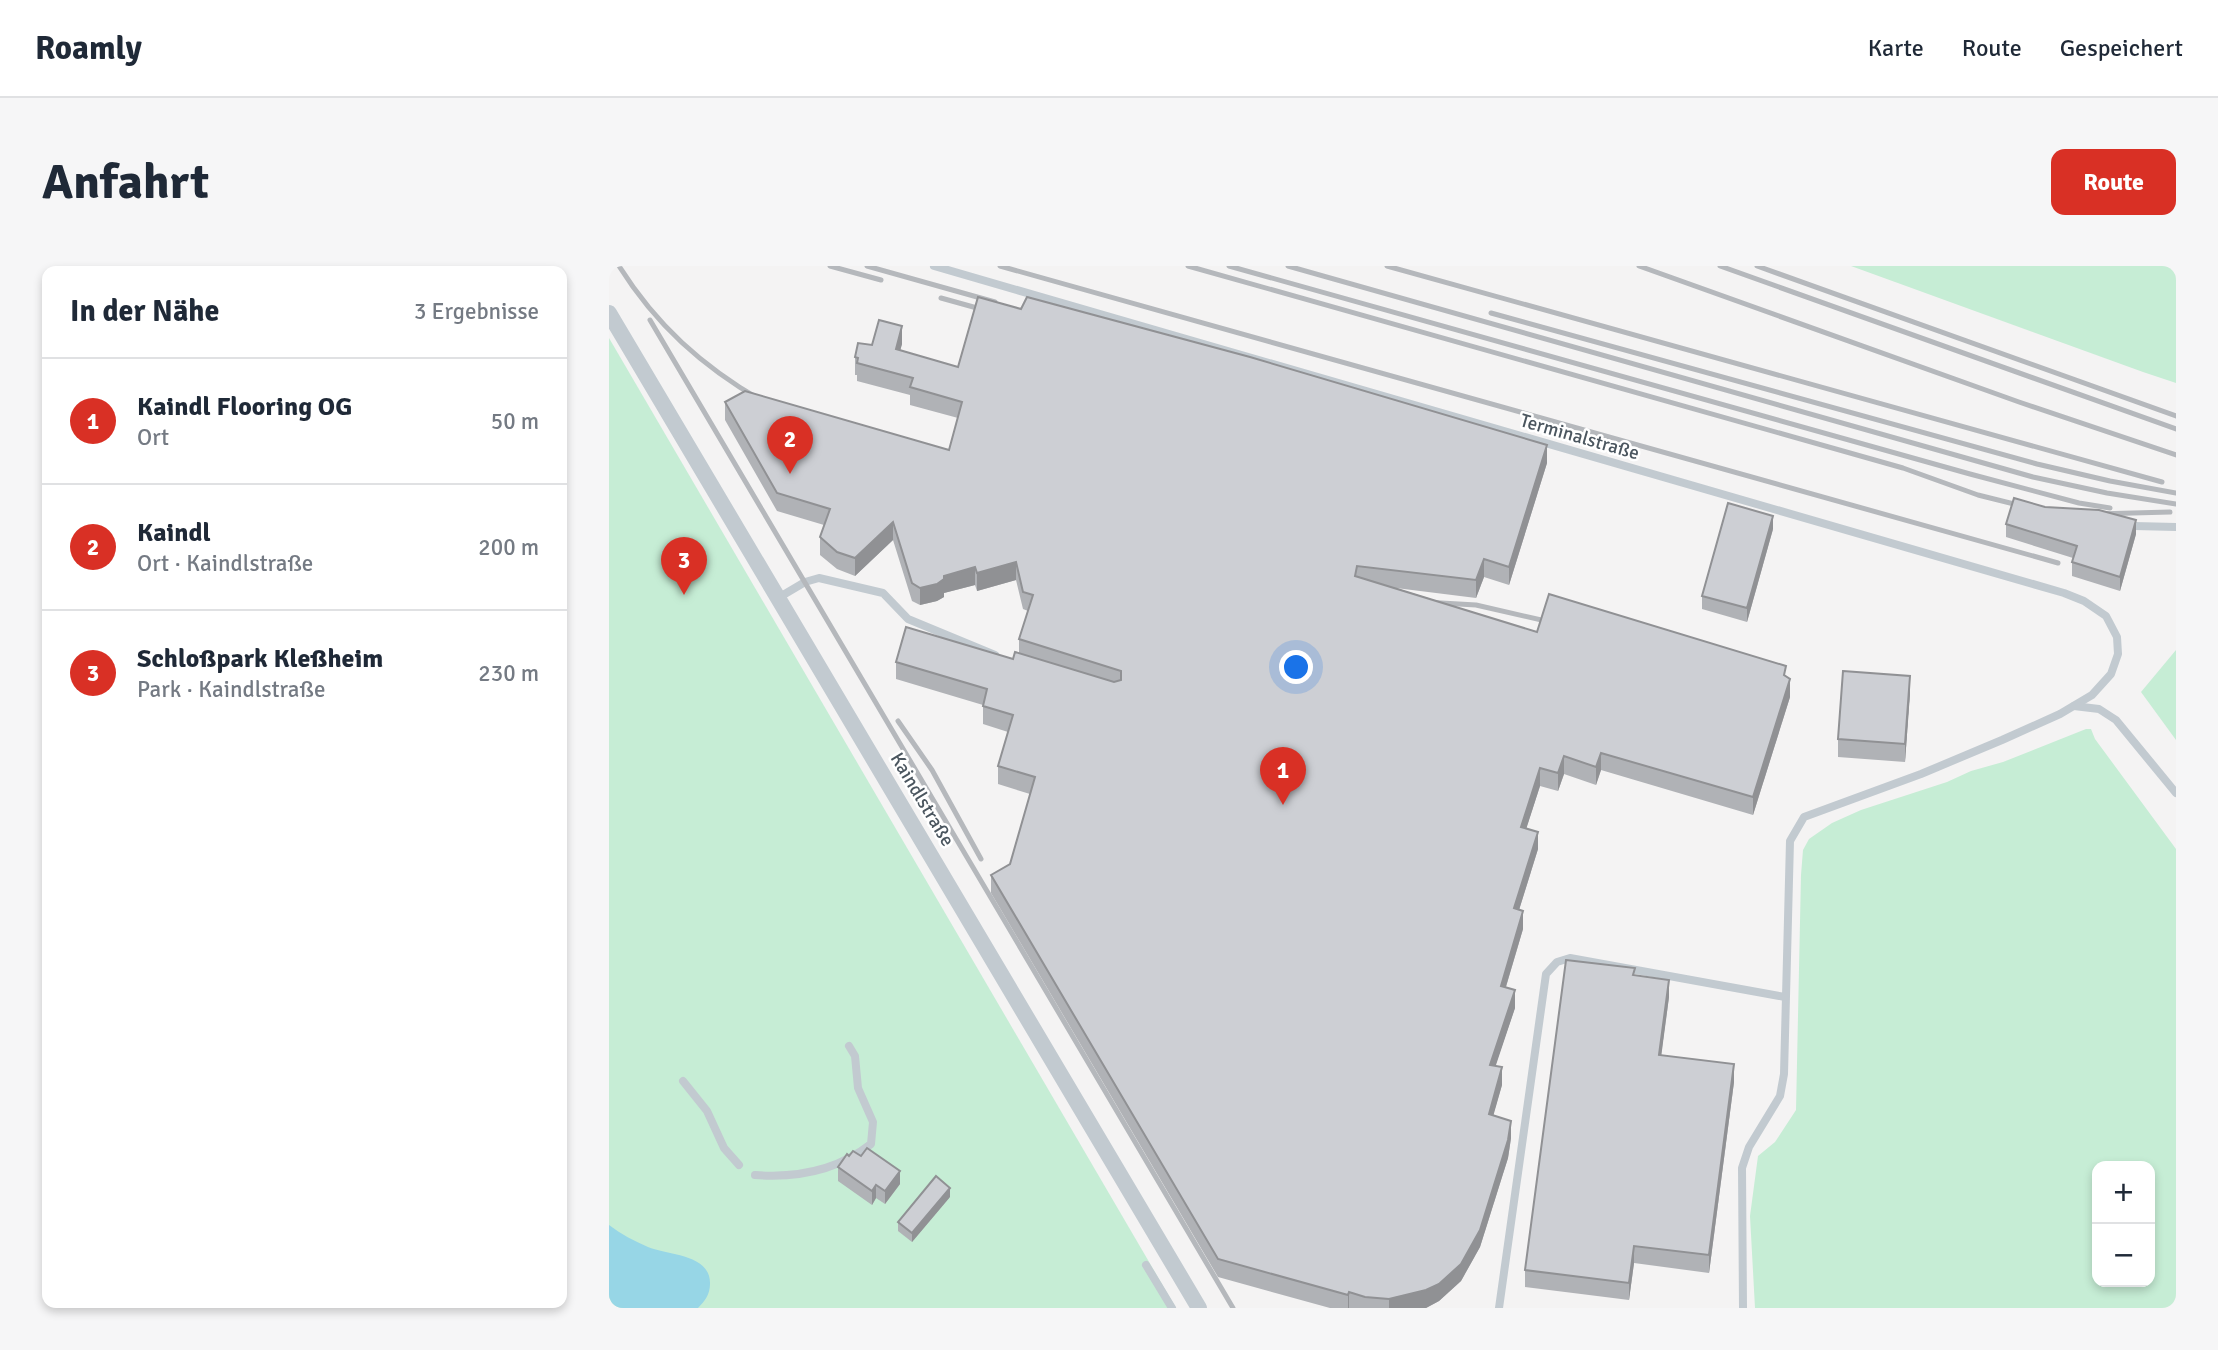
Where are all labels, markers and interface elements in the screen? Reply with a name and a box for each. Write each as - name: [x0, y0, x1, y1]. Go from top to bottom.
- text: Roamly: [35, 28, 142, 69]
- text: Karte: [1868, 33, 1924, 63]
- text: Route: [1962, 33, 2022, 63]
- text: Gespeichert: [2060, 33, 2183, 63]
- button: Route: [2051, 149, 2176, 215]
- text: Anfahrt: [42, 152, 209, 212]
- text: In der Nähe: [70, 293, 219, 330]
- text: 3 Ergebnisse: [414, 297, 539, 326]
- text: Kaindl Flooring OG: [137, 391, 352, 423]
- text: 1: [87, 407, 99, 436]
- text: 50 m: [491, 407, 539, 436]
- street label: Terminalstraße: [1517, 408, 1642, 465]
- pin: 2: [767, 416, 813, 474]
- text: Ort: [137, 423, 169, 452]
- text: Kaindl: [137, 517, 211, 549]
- text: 2: [87, 533, 99, 562]
- text: 200 m: [478, 533, 539, 562]
- pin: 3: [661, 537, 707, 595]
- text: Ort · Kaindlstraße: [137, 549, 313, 578]
- text: Schloßpark Kleßheim: [137, 643, 383, 675]
- your location: [1279, 650, 1313, 684]
- text: 3: [87, 659, 99, 688]
- text: 230 m: [478, 659, 539, 688]
- text: Park · Kaindlstraße: [137, 675, 325, 704]
- pin: 1: [1260, 747, 1306, 805]
- street label: Kaindlstraße: [885, 748, 959, 851]
- map controls: [2092, 1161, 2155, 1287]
- button: +: [2092, 1161, 2155, 1224]
- button: −: [2092, 1224, 2155, 1287]

